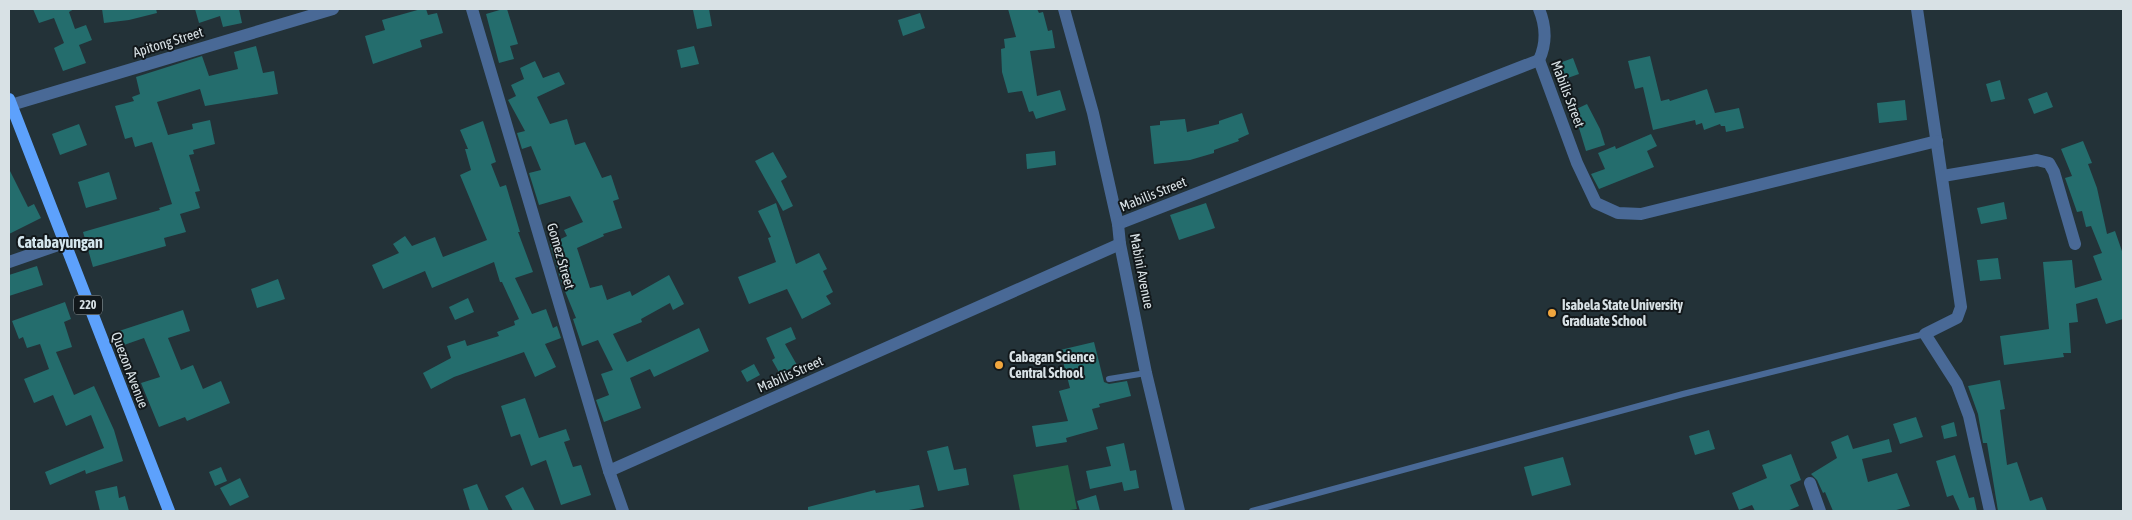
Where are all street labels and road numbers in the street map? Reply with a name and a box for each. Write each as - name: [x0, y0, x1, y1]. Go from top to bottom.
- street label: Apitong Street: [131, 24, 205, 60]
- street label: Mabilis Street: [1548, 58, 1588, 130]
- street label: Mabilis Street: [1117, 173, 1189, 215]
- street label: Gomez Street: [544, 221, 578, 291]
- street label: Mabini Avenue: [1127, 232, 1157, 310]
- road number: 220: [74, 296, 102, 314]
- street label: Quezon Avenue: [108, 330, 152, 410]
- street label: Mabilis Street: [755, 352, 825, 396]

